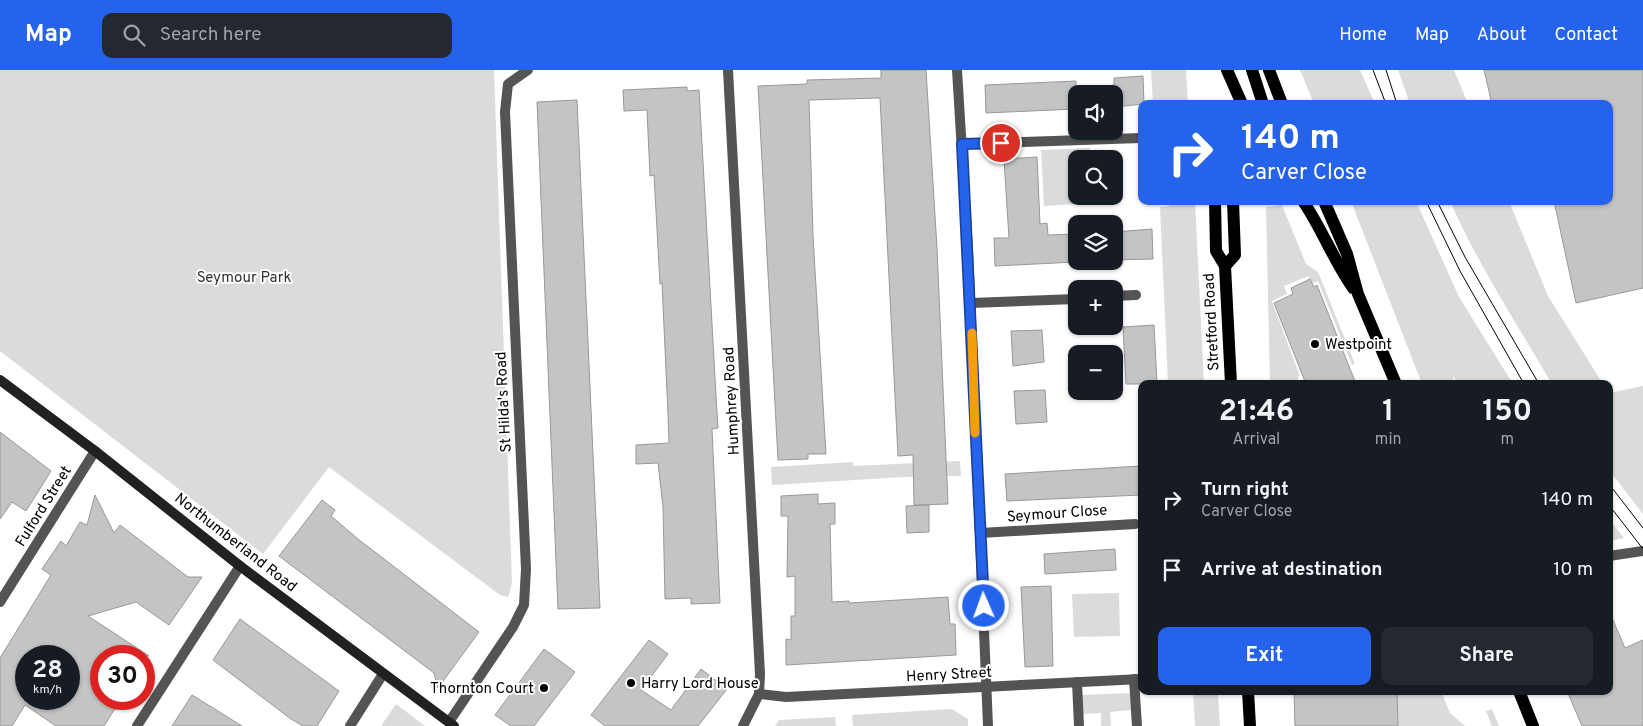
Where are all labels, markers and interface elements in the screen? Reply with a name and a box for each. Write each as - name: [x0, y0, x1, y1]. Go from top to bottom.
- search box: [102, 13, 452, 58]
- text: Map: [25, 20, 72, 50]
- icon: search: [120, 21, 148, 49]
- text: Search here: [160, 23, 261, 47]
- text: Home: [1339, 24, 1387, 47]
- text: Map: [1415, 24, 1449, 47]
- text: About: [1477, 24, 1526, 47]
- text: Contact: [1554, 24, 1618, 47]
- map controls: [1068, 85, 1123, 400]
- button: sound: [1068, 85, 1123, 140]
- text: 140 m: [1241, 117, 1340, 161]
- icon: right: [1158, 120, 1223, 185]
- pin: [980, 122, 1022, 164]
- icon: arrive: [987, 129, 1015, 157]
- button: search: [1068, 150, 1123, 205]
- text: Carver Close: [1241, 160, 1367, 187]
- button: layers: [1068, 215, 1123, 270]
- park label: Seymour Park: [197, 269, 291, 288]
- street label: Stretford Road: [1200, 273, 1225, 371]
- button: +: [1068, 280, 1123, 335]
- place label: Westpoint: [1325, 336, 1392, 355]
- marker: Westpoint: [1309, 338, 1321, 350]
- button: −: [1068, 345, 1123, 400]
- street label: Humphrey Road: [720, 346, 745, 456]
- street label: St Hilda's Road: [492, 351, 517, 453]
- text: 21:46: [1219, 394, 1294, 431]
- text: 1: [1382, 394, 1394, 431]
- text: 150: [1482, 394, 1532, 431]
- text: Arrival: [1233, 430, 1280, 450]
- text: min: [1375, 430, 1401, 450]
- text: m: [1500, 430, 1514, 450]
- street label: Fulford Street: [12, 463, 77, 551]
- text: Turn right: [1201, 478, 1289, 502]
- icon: right: [1158, 486, 1186, 514]
- text: 140 m: [1542, 488, 1593, 512]
- street label: Northumberland Road: [170, 489, 300, 597]
- street label: Seymour Close: [1006, 502, 1108, 527]
- text: Carver Close: [1201, 502, 1292, 522]
- icon: arrive: [1158, 556, 1186, 584]
- text: Arrive at destination: [1201, 558, 1382, 582]
- text: 10 m: [1553, 558, 1593, 582]
- position arrow: [957, 579, 1009, 631]
- button: Exit: [1158, 627, 1371, 685]
- button: Share: [1381, 627, 1593, 685]
- speed limit sign: 30: [90, 645, 155, 710]
- text: 28: [32, 655, 63, 687]
- street label: Henry Street: [906, 664, 993, 687]
- place label: Harry Lord House: [641, 675, 759, 694]
- marker: Harry Lord House: [625, 677, 637, 689]
- place label: Thornton Court: [430, 680, 534, 699]
- text: km/h: [33, 682, 62, 698]
- marker: Thornton Court: [538, 682, 550, 694]

